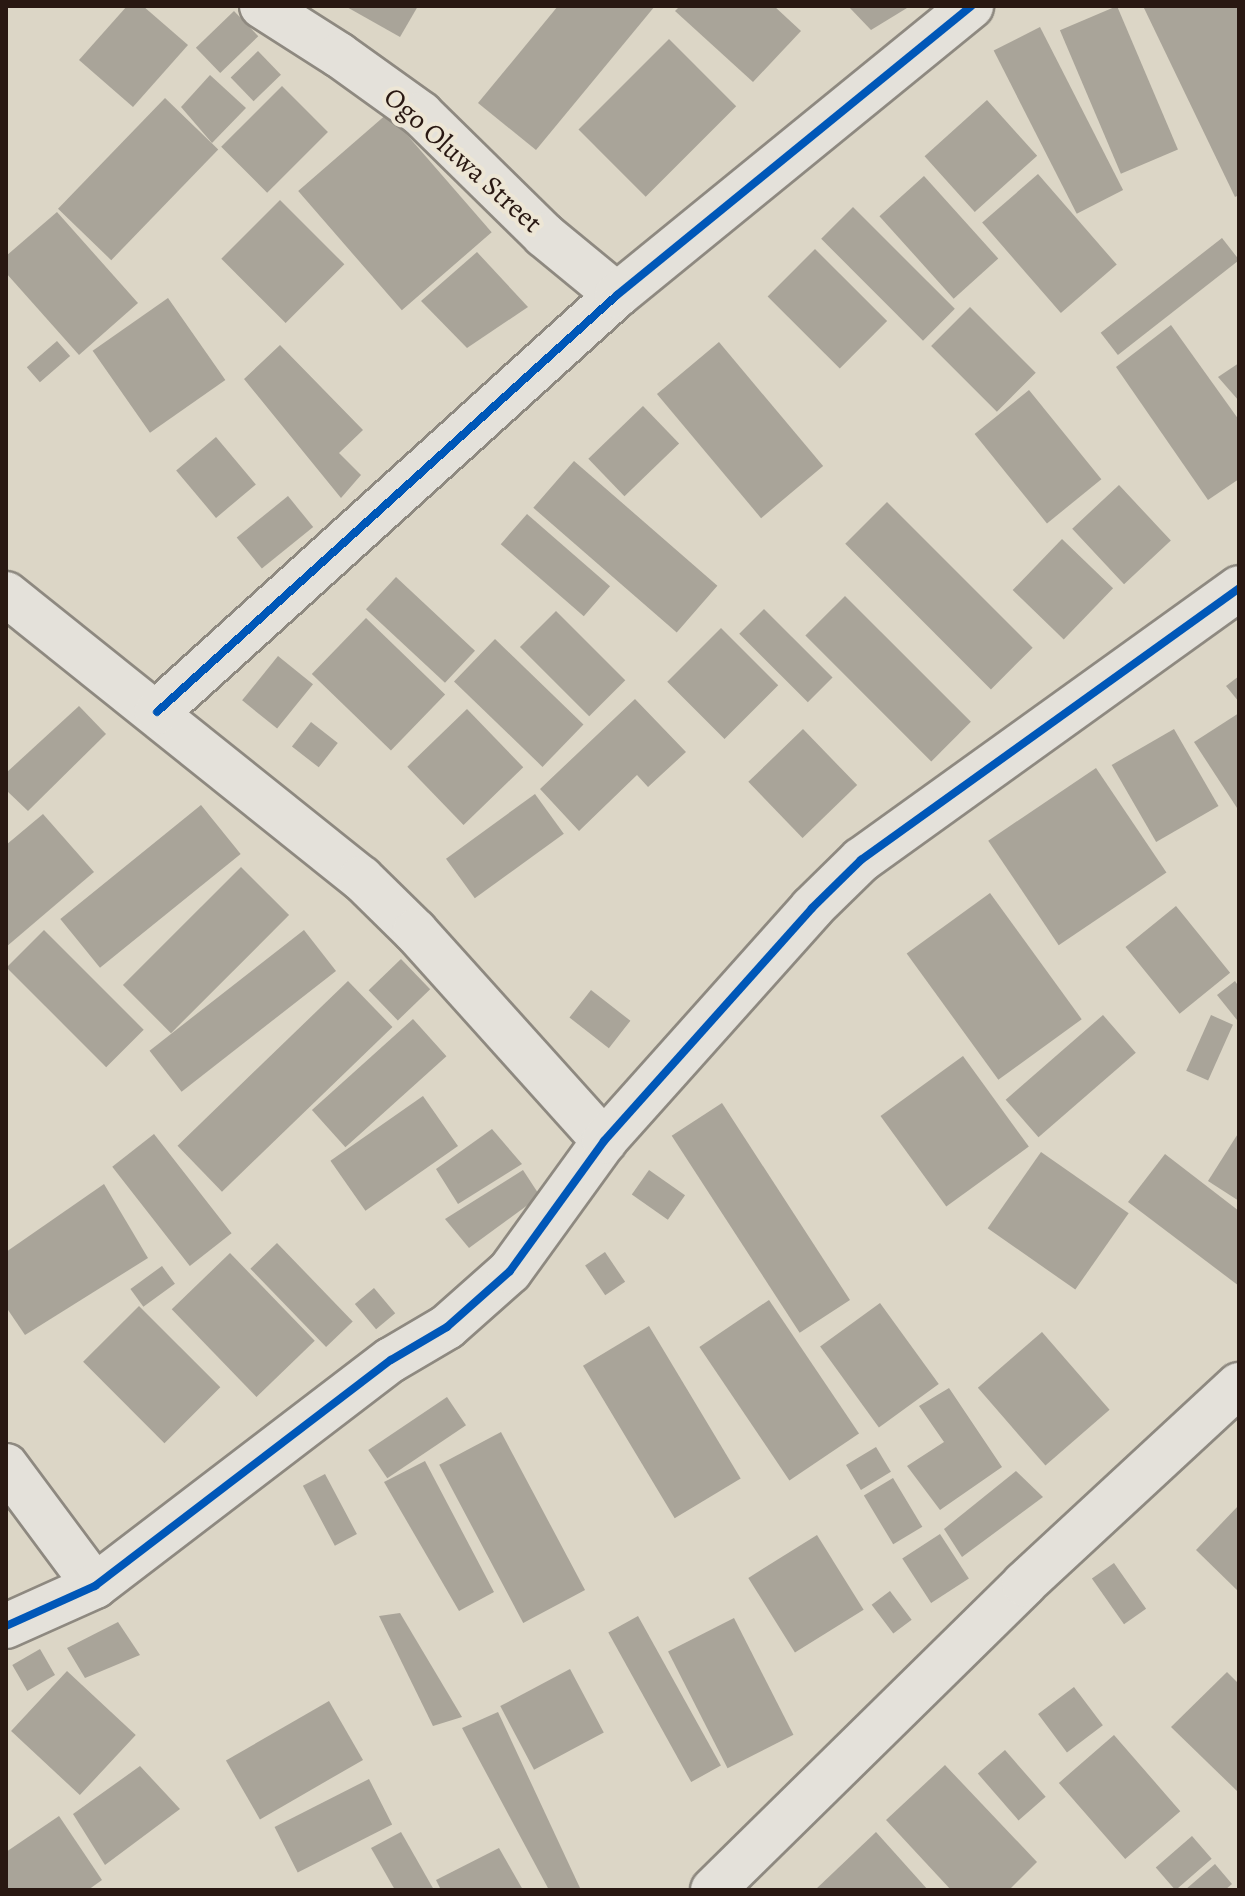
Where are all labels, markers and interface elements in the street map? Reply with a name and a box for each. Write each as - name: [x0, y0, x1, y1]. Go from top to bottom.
- street label: Ogo Oluwa Street: [377, 80, 549, 240]

